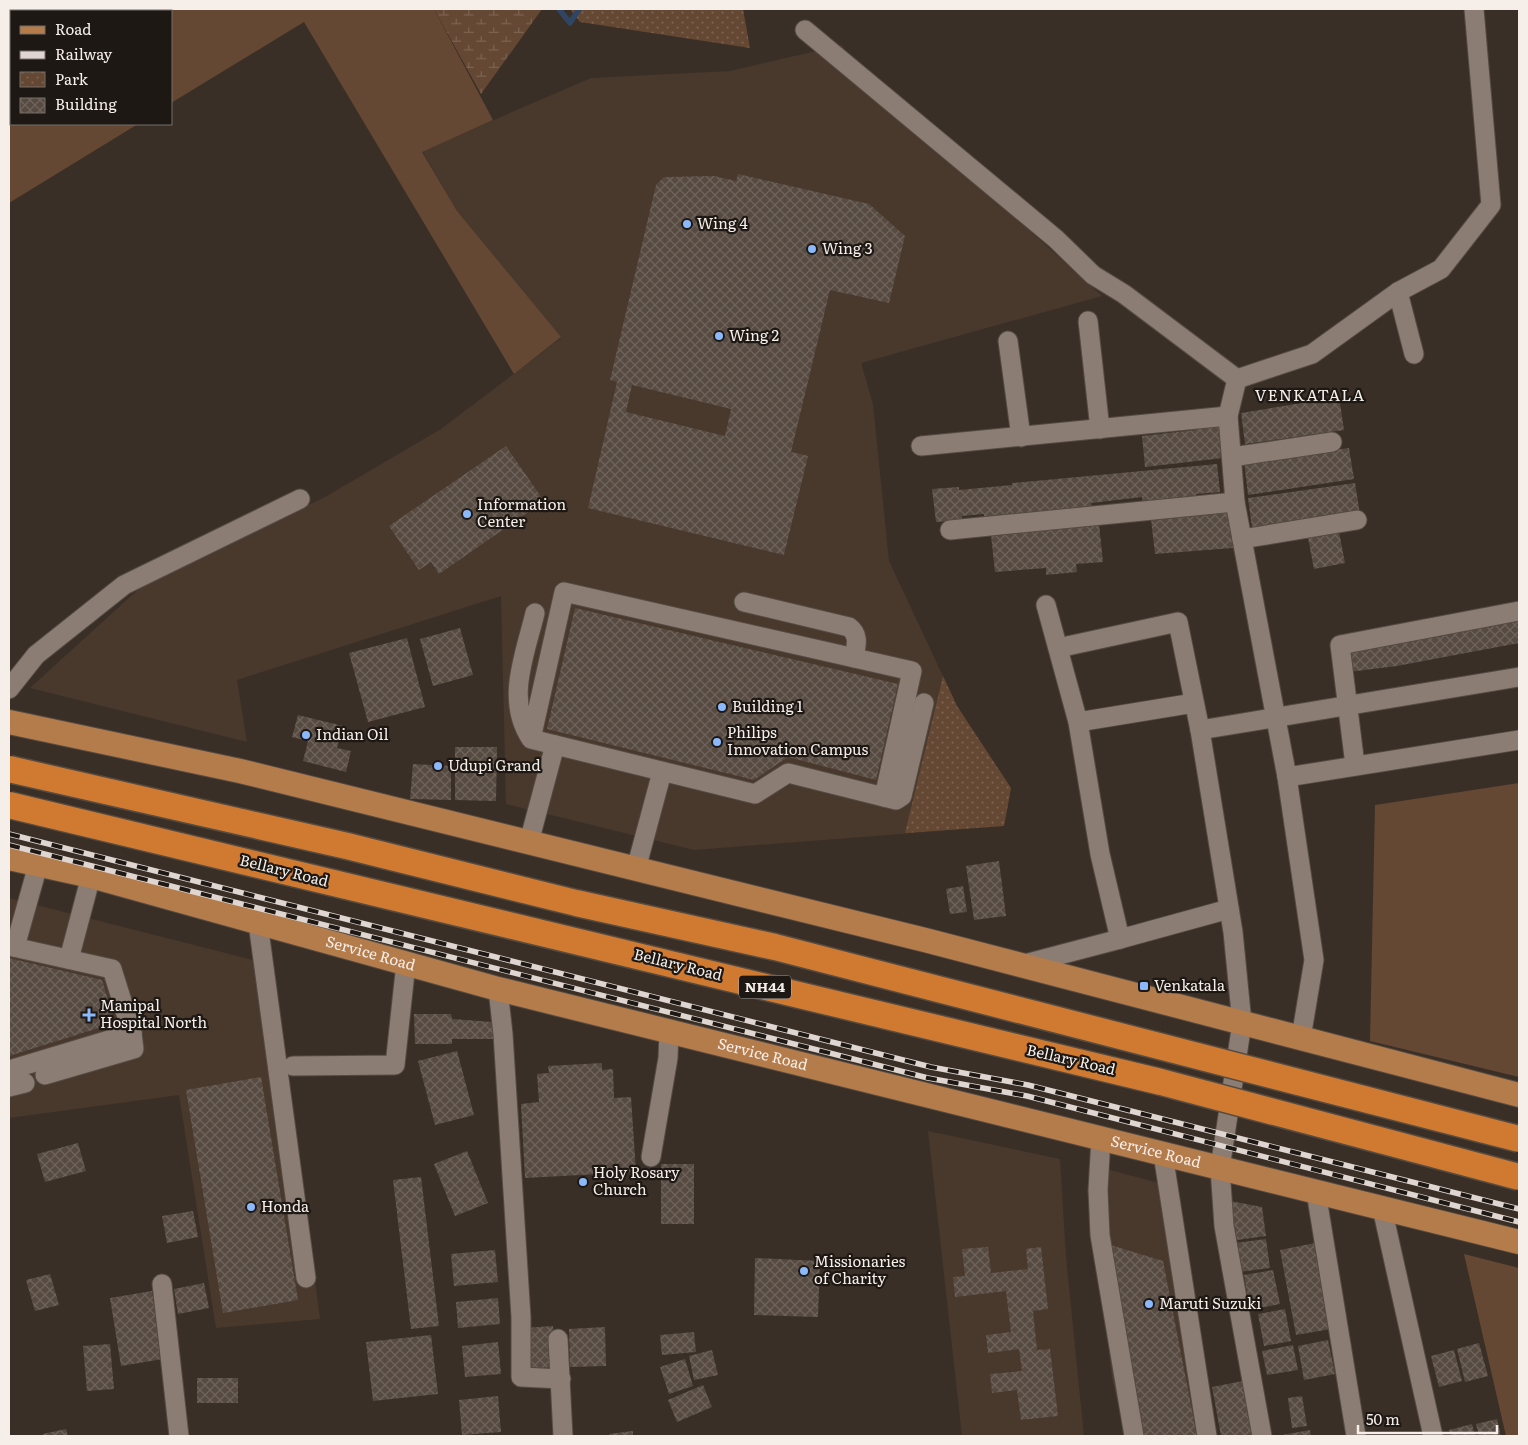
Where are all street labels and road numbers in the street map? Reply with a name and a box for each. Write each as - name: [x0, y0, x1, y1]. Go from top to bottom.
- street label: Bellary Road: [238, 847, 331, 892]
- street label: Service Road: [323, 929, 418, 976]
- street label: Bellary Road: [632, 941, 725, 986]
- road number: NH44: [739, 976, 791, 999]
- street label: Service Road: [715, 1031, 811, 1075]
- street label: Bellary Road: [1025, 1037, 1118, 1080]
- street label: Service Road: [1109, 1128, 1204, 1173]

